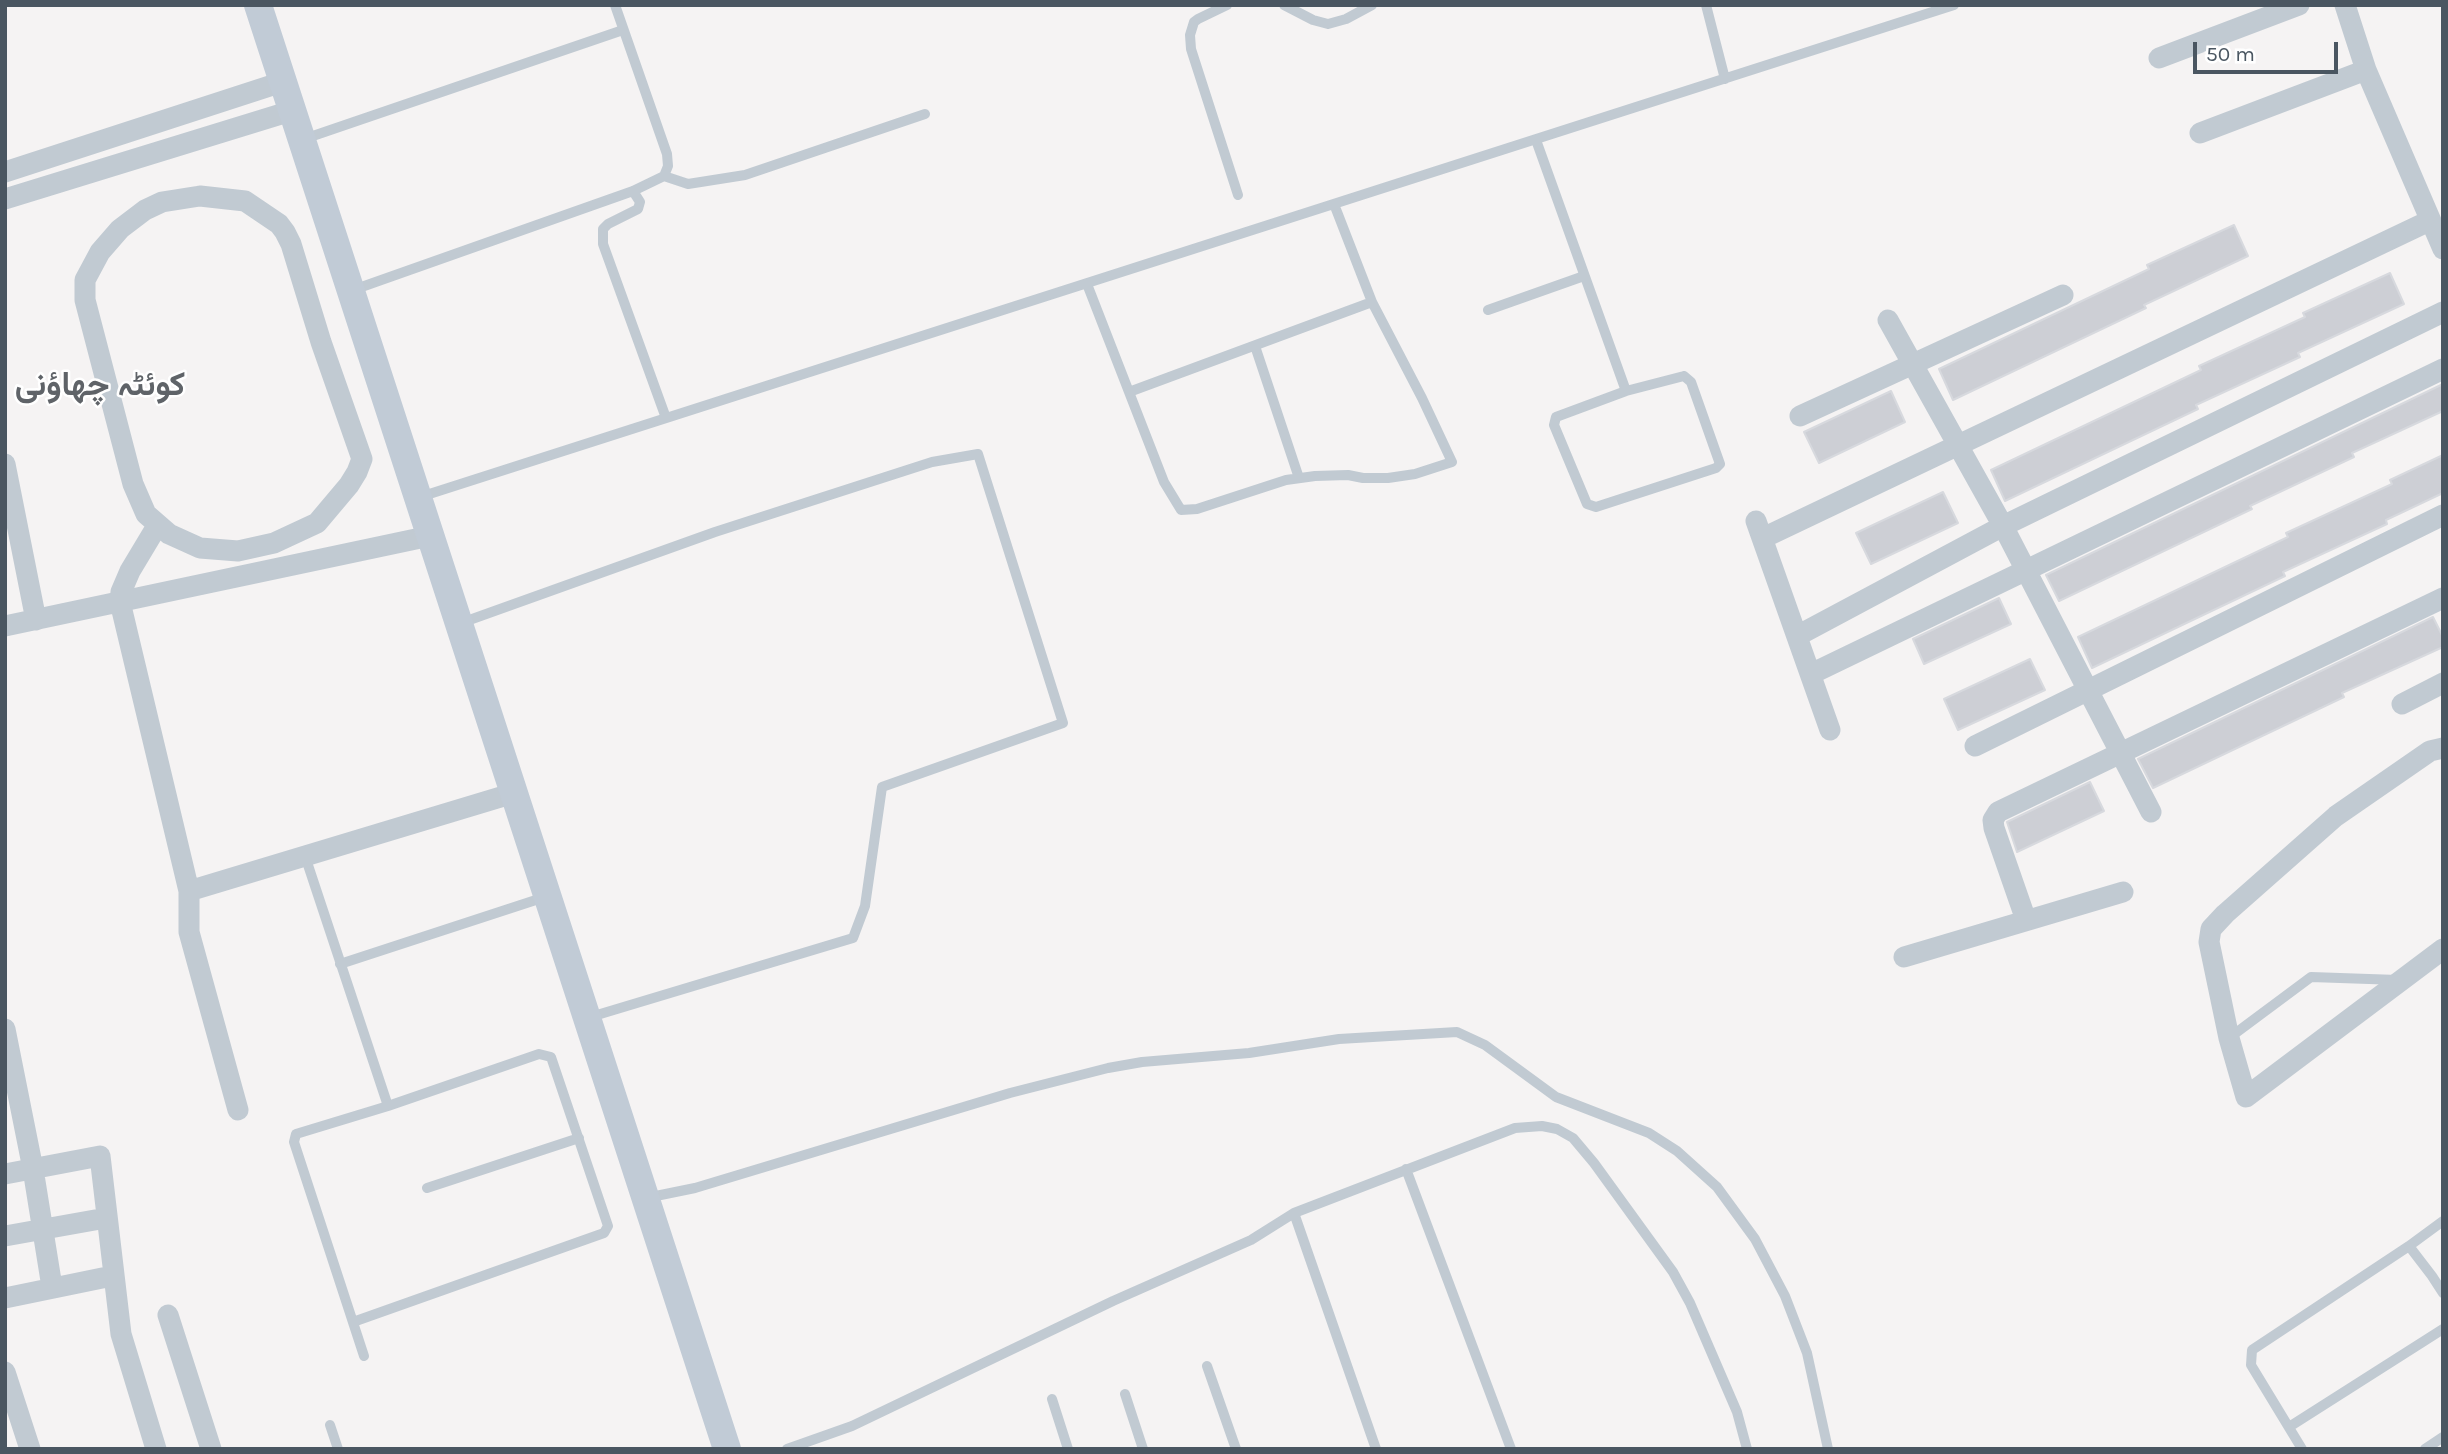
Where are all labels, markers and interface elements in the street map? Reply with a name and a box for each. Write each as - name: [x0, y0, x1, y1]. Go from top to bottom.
- scale bar: [2196, 28, 2341, 72]
- text: 50 m: [2206, 42, 2255, 66]
- district label: کوئٹہ چھاؤنی: [15, 366, 185, 406]

